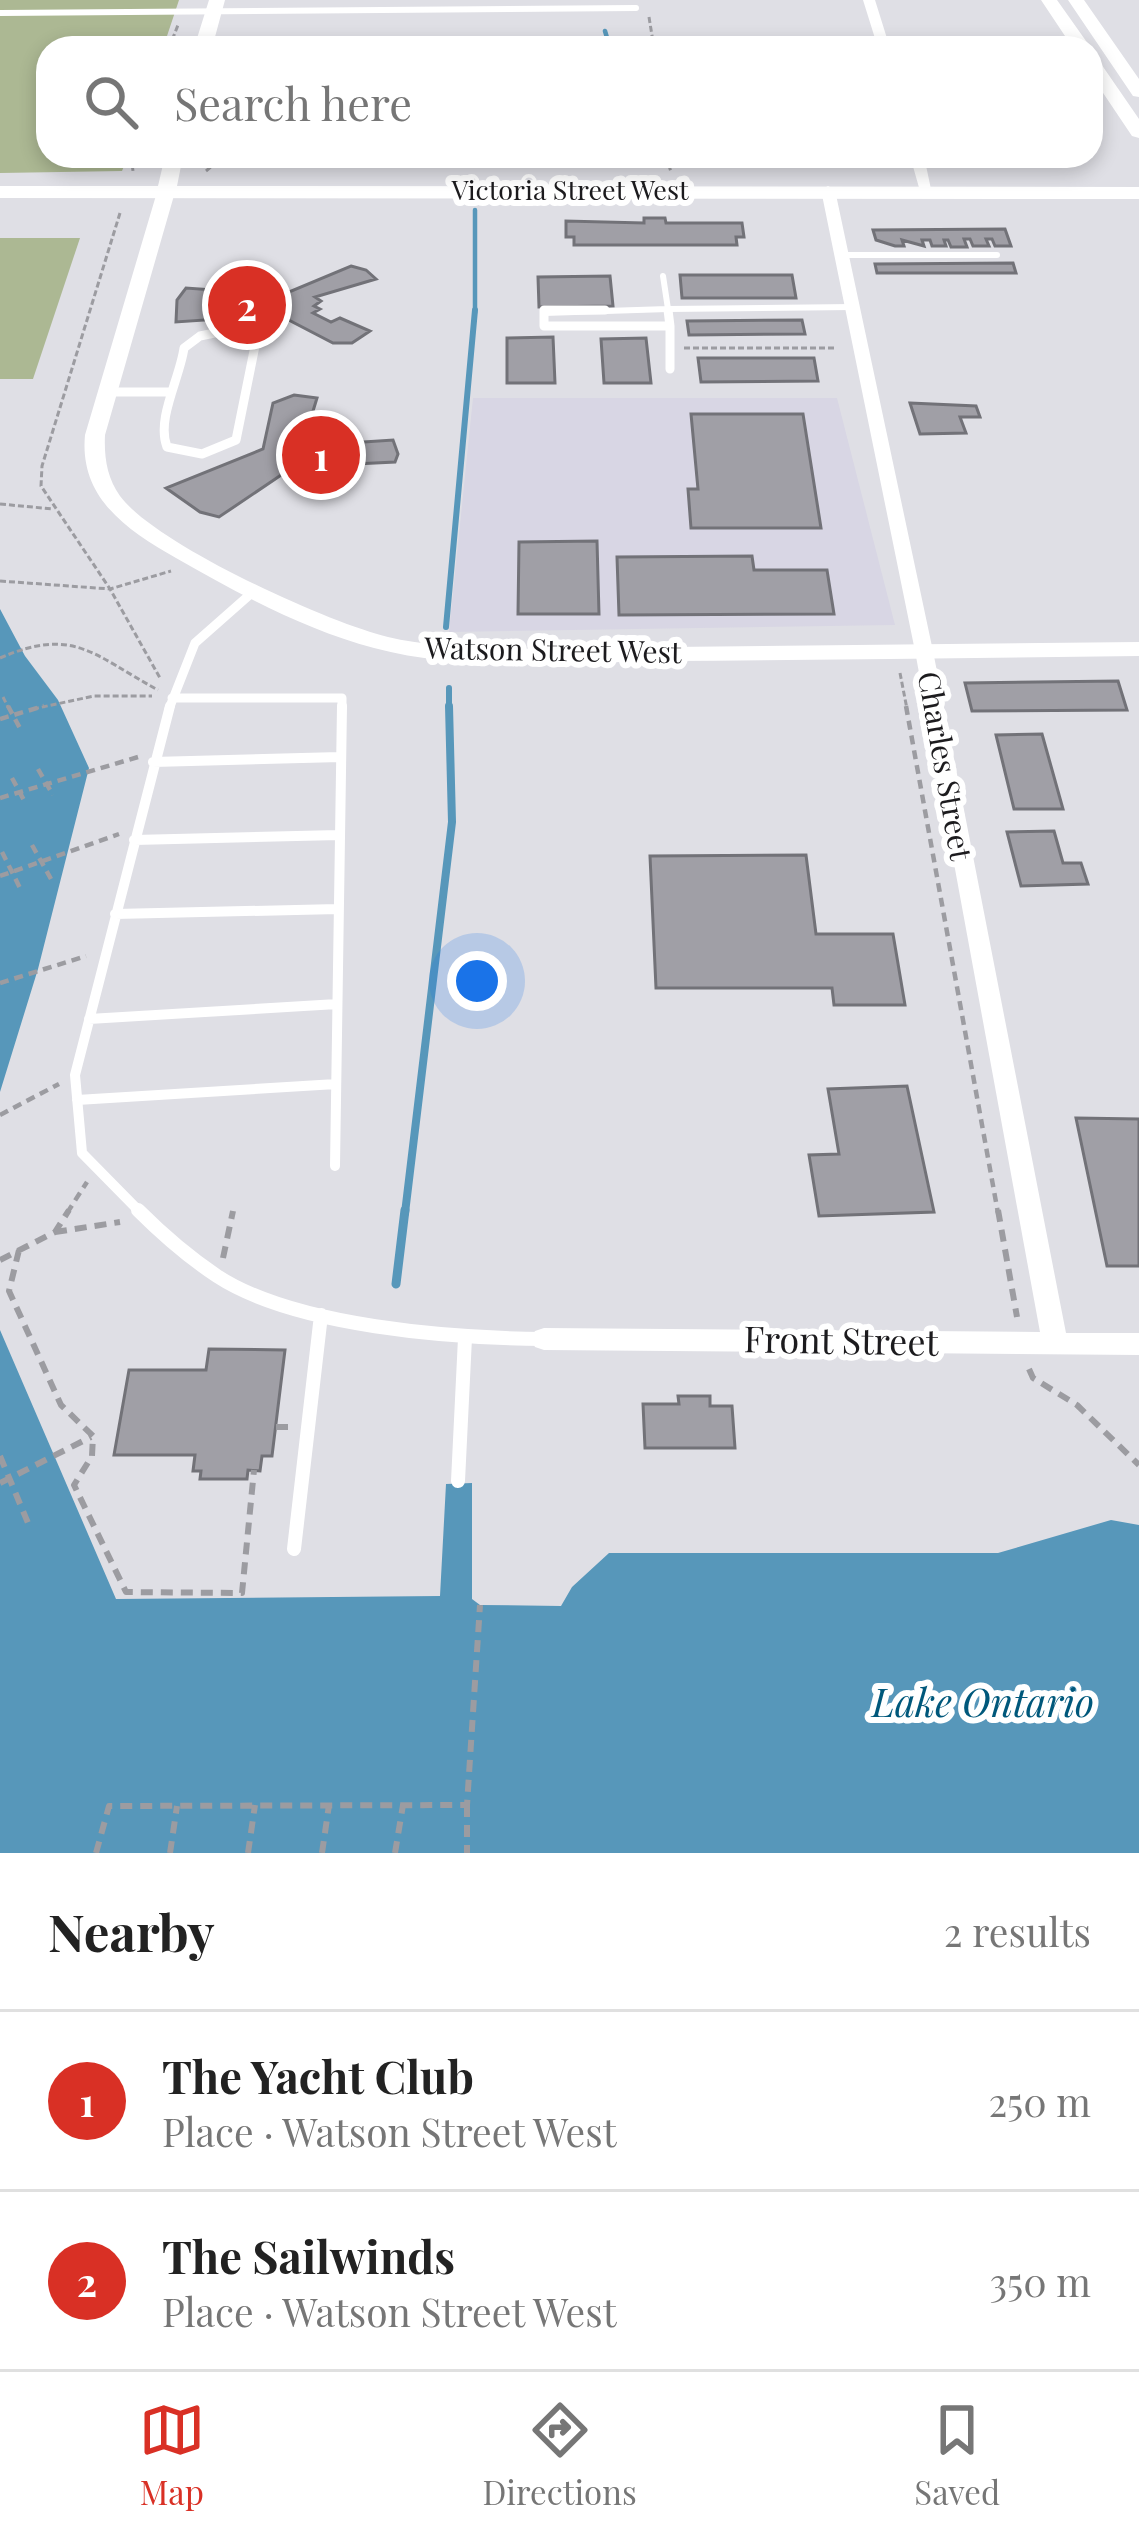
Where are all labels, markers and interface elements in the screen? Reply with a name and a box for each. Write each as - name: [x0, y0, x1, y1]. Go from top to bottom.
- search box: [36, 36, 1103, 168]
- icon: search: [78, 69, 144, 135]
- text: Search here: [174, 72, 412, 132]
- street label: Victoria Street West: [450, 171, 689, 207]
- pin: 2: [208, 260, 286, 350]
- pin: 1: [282, 410, 360, 500]
- street label: Watson Street West: [423, 627, 682, 671]
- street label: Charles Street: [910, 668, 982, 863]
- your location: [447, 951, 507, 1011]
- street label: Front Street: [743, 1313, 940, 1365]
- water label: Lake Ontario: [870, 1675, 1094, 1727]
- text: Nearby: [48, 1897, 214, 1965]
- text: 2 results: [944, 1905, 1091, 1957]
- text: The Yacht Club: [162, 2045, 474, 2105]
- text: 1: [80, 2075, 94, 2127]
- text: 250 m: [988, 2075, 1091, 2127]
- text: Place · Watson Street West: [162, 2105, 617, 2157]
- text: The Sailwinds: [162, 2225, 455, 2285]
- text: 2: [77, 2255, 97, 2307]
- text: 350 m: [989, 2255, 1091, 2307]
- text: Place · Watson Street West: [162, 2285, 617, 2337]
- tab: Map: [139, 2397, 205, 2513]
- tab: Directions: [482, 2397, 637, 2513]
- tab: Saved: [914, 2397, 1000, 2513]

